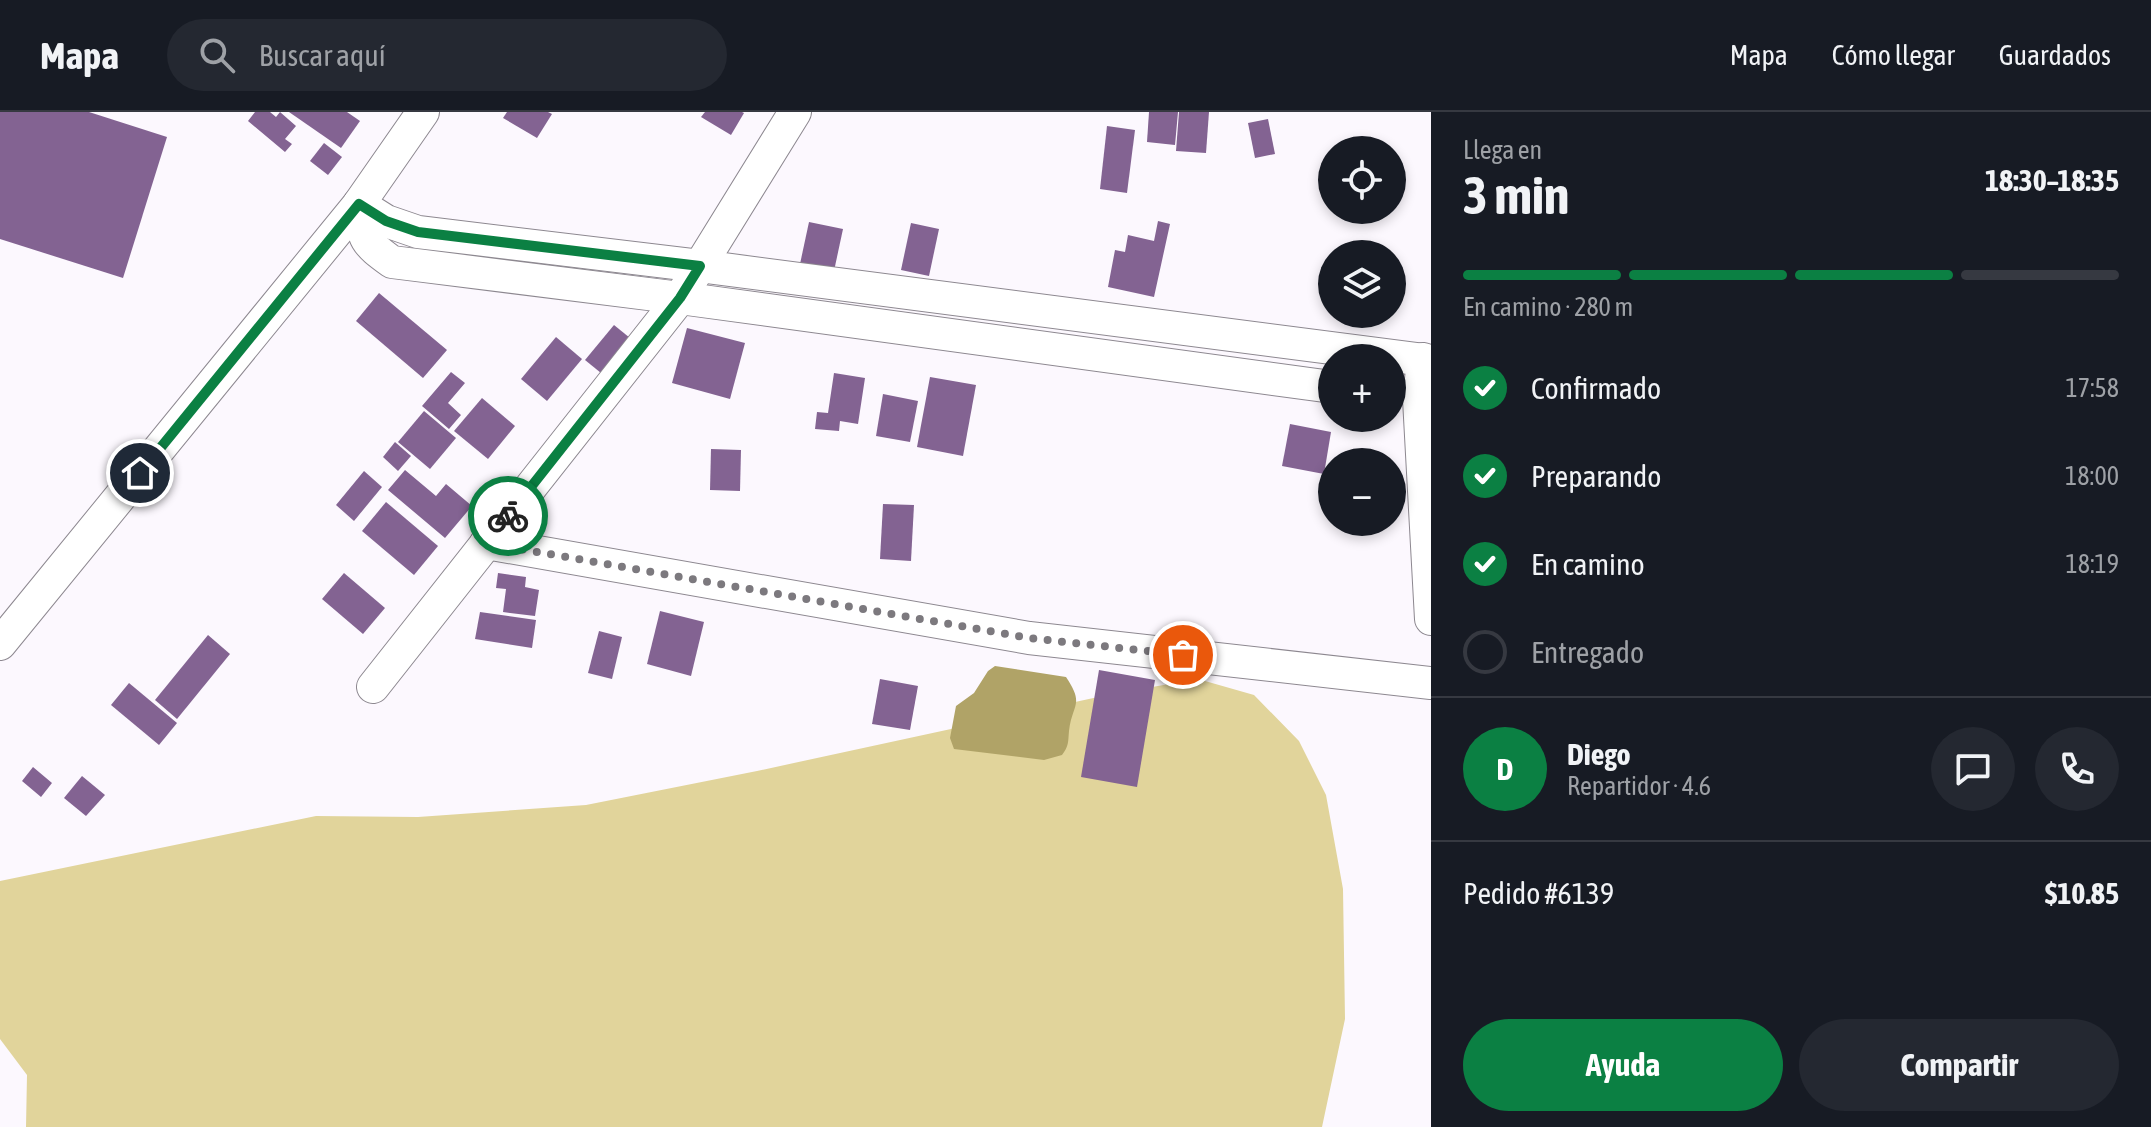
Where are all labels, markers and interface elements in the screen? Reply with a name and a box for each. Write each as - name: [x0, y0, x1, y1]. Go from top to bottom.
- search box: [167, 19, 727, 91]
- icon: search: [195, 33, 239, 77]
- text: Mapa: [40, 34, 119, 77]
- text: Buscar aquí: [259, 38, 386, 72]
- text: Mapa: [1730, 39, 1788, 71]
- text: Cómo llegar: [1832, 39, 1955, 71]
- text: Guardados: [1999, 39, 2111, 71]
- text: Llega en: [1463, 135, 1542, 165]
- map controls: [1318, 136, 1406, 536]
- button: locate: [1318, 136, 1406, 224]
- text: 18:30–18:35: [1985, 163, 2119, 197]
- text: 3 min: [1463, 165, 1569, 225]
- button: layers: [1318, 240, 1406, 328]
- text: En camino · 280 m: [1463, 292, 1633, 322]
- button: +: [1318, 344, 1406, 432]
- icon: check: [1463, 366, 1507, 410]
- text: Confirmado: [1531, 371, 1661, 405]
- text: 17:58: [2065, 373, 2119, 403]
- pin: [106, 439, 174, 507]
- button: −: [1318, 448, 1406, 536]
- icon: home: [118, 451, 162, 495]
- icon: check: [1463, 454, 1507, 498]
- text: Preparando: [1531, 459, 1661, 493]
- text: 18:00: [2065, 461, 2119, 491]
- courier: [468, 476, 548, 556]
- icon: bike: [486, 494, 530, 538]
- icon: check: [1463, 542, 1507, 586]
- text: En camino: [1531, 547, 1645, 581]
- text: 18:19: [2065, 549, 2119, 579]
- pin: [1149, 621, 1217, 689]
- icon: bag: [1161, 633, 1205, 677]
- text: Entregado: [1531, 635, 1644, 669]
- button: chat: [1931, 727, 2015, 811]
- button: phone: [2035, 727, 2119, 811]
- text: Diego: [1567, 737, 1631, 771]
- text: D: [1497, 752, 1513, 786]
- text: Repartidor · 4.6: [1567, 771, 1711, 801]
- text: Pedido #6139: [1463, 876, 1614, 910]
- text: $10.85: [2045, 876, 2119, 910]
- button: Ayuda: [1463, 1019, 1783, 1111]
- button: Compartir: [1799, 1019, 2119, 1111]

